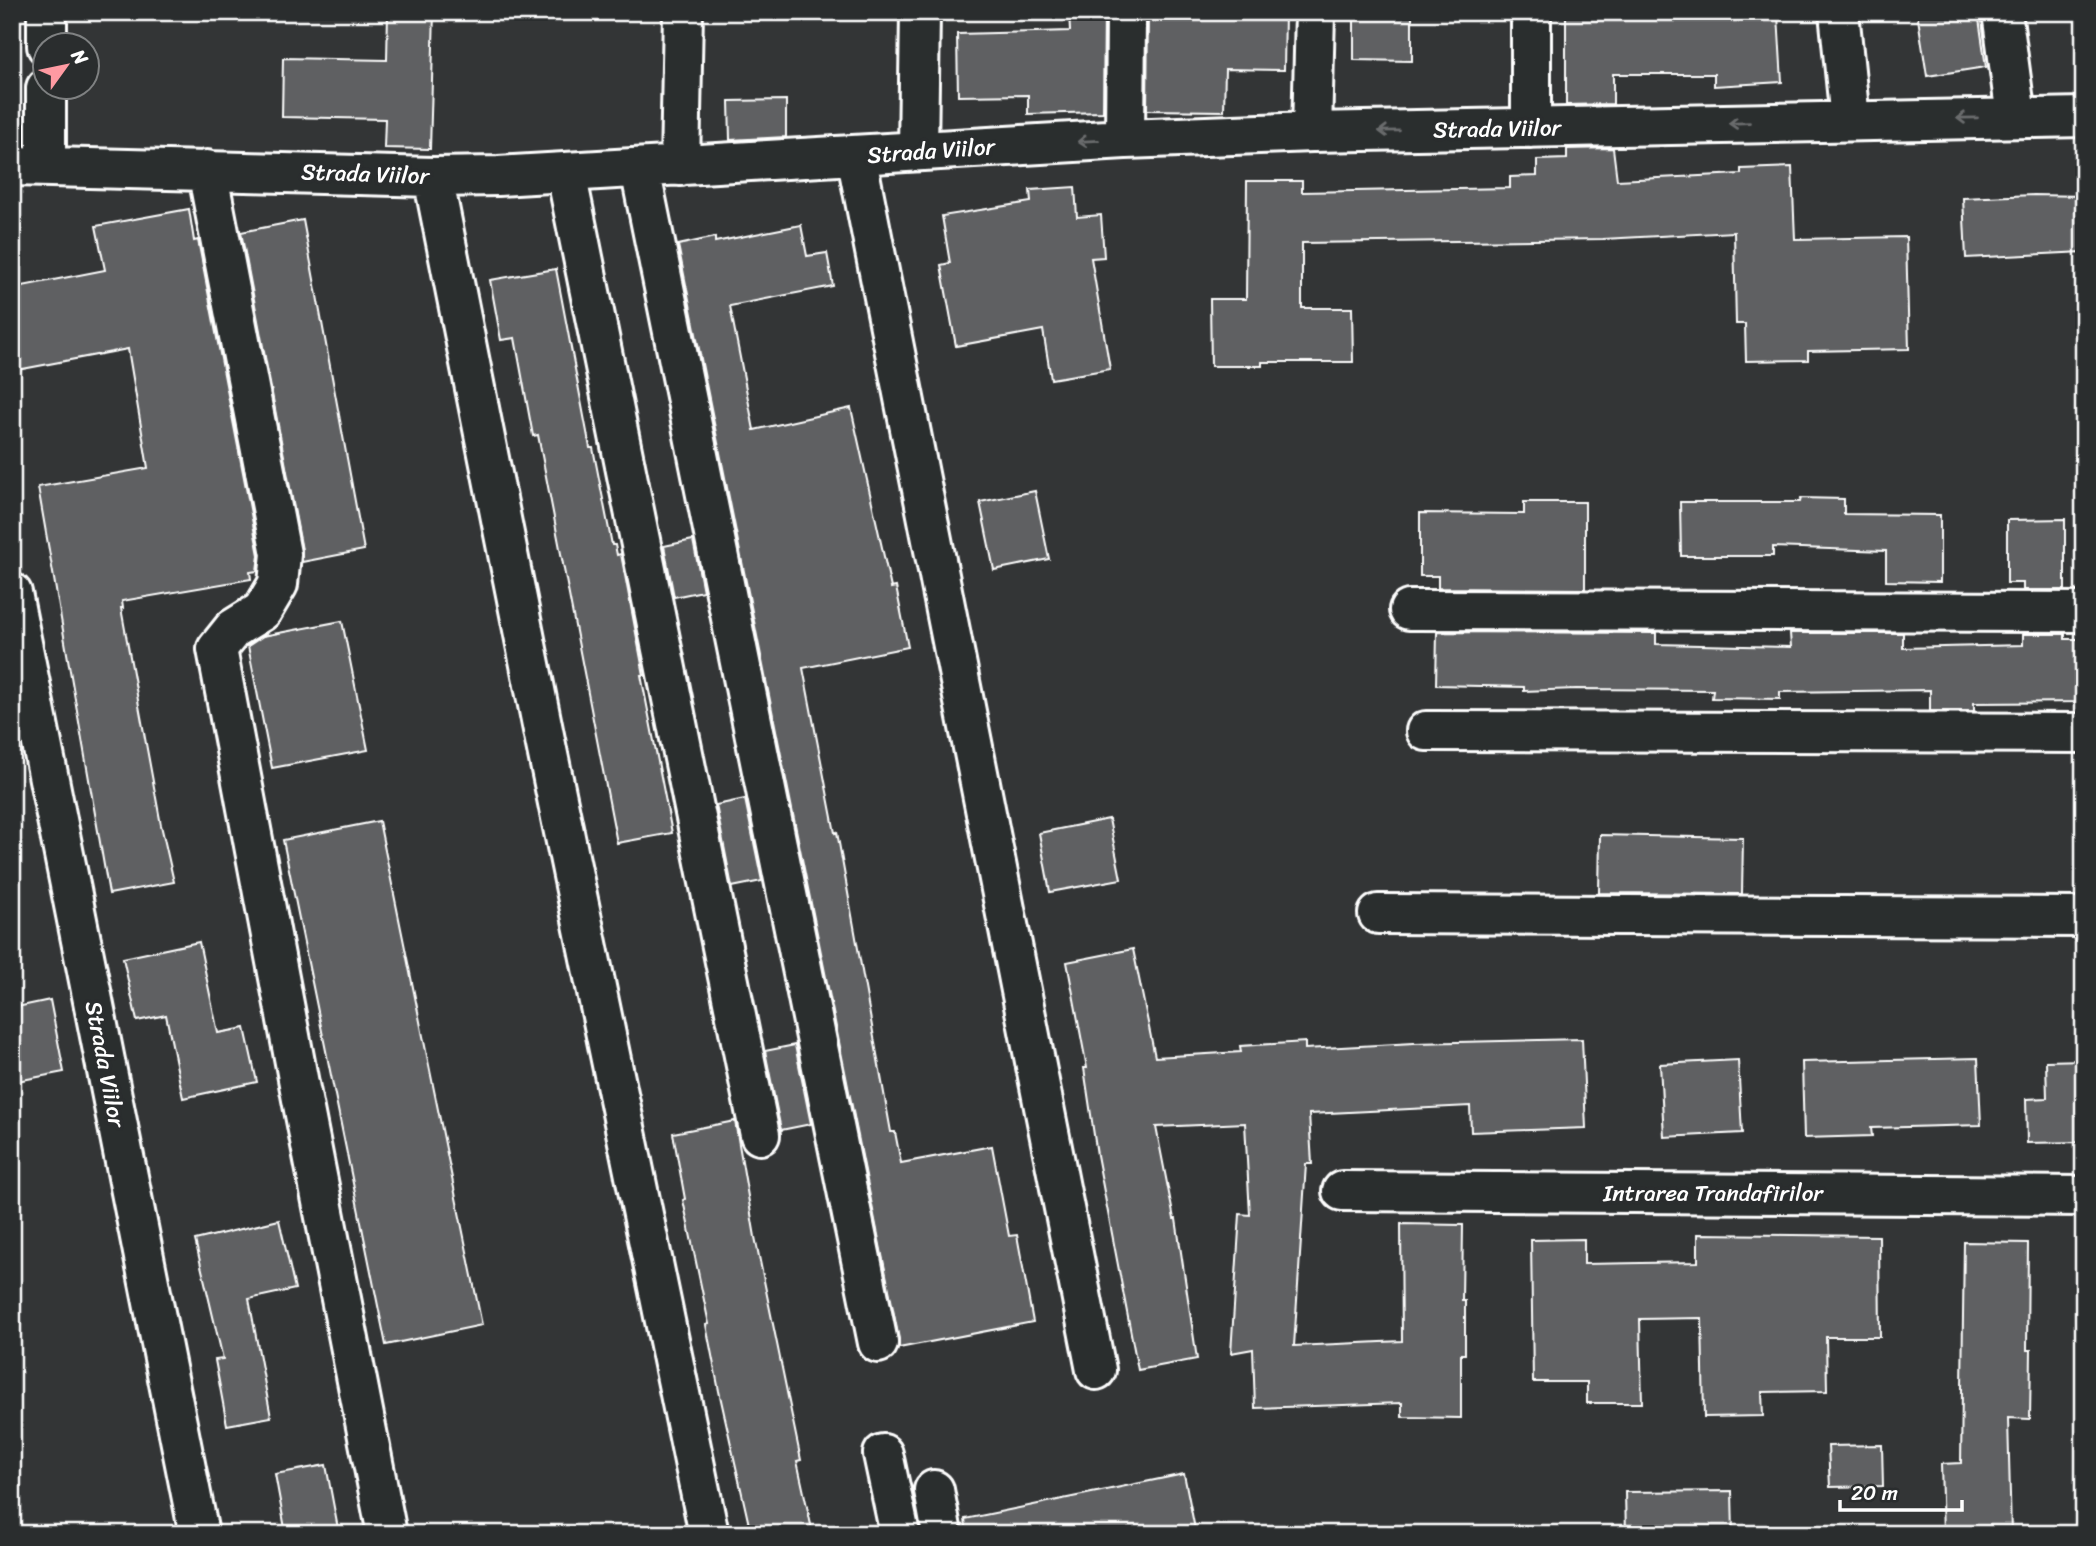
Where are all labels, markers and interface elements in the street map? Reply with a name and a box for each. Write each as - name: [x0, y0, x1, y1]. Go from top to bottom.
- north arrow: [32, 32, 102, 102]
- text: N: [62, 42, 98, 72]
- street label: Strada Viilor: [1433, 107, 1563, 151]
- one-way arrow: [1955, 111, 1978, 125]
- one-way arrow: [1728, 117, 1751, 130]
- one-way arrow: [1378, 124, 1401, 138]
- street label: Strada Viilor: [866, 126, 998, 176]
- one-way arrow: [1077, 135, 1100, 148]
- street label: Strada Viilor: [300, 151, 431, 197]
- street label: Strada Viilor: [73, 997, 138, 1132]
- street label: Intrarea Trandafirilor: [1602, 1173, 1824, 1214]
- scale bar: [1840, 1469, 1963, 1513]
- text: 20 m: [1851, 1474, 1898, 1512]

